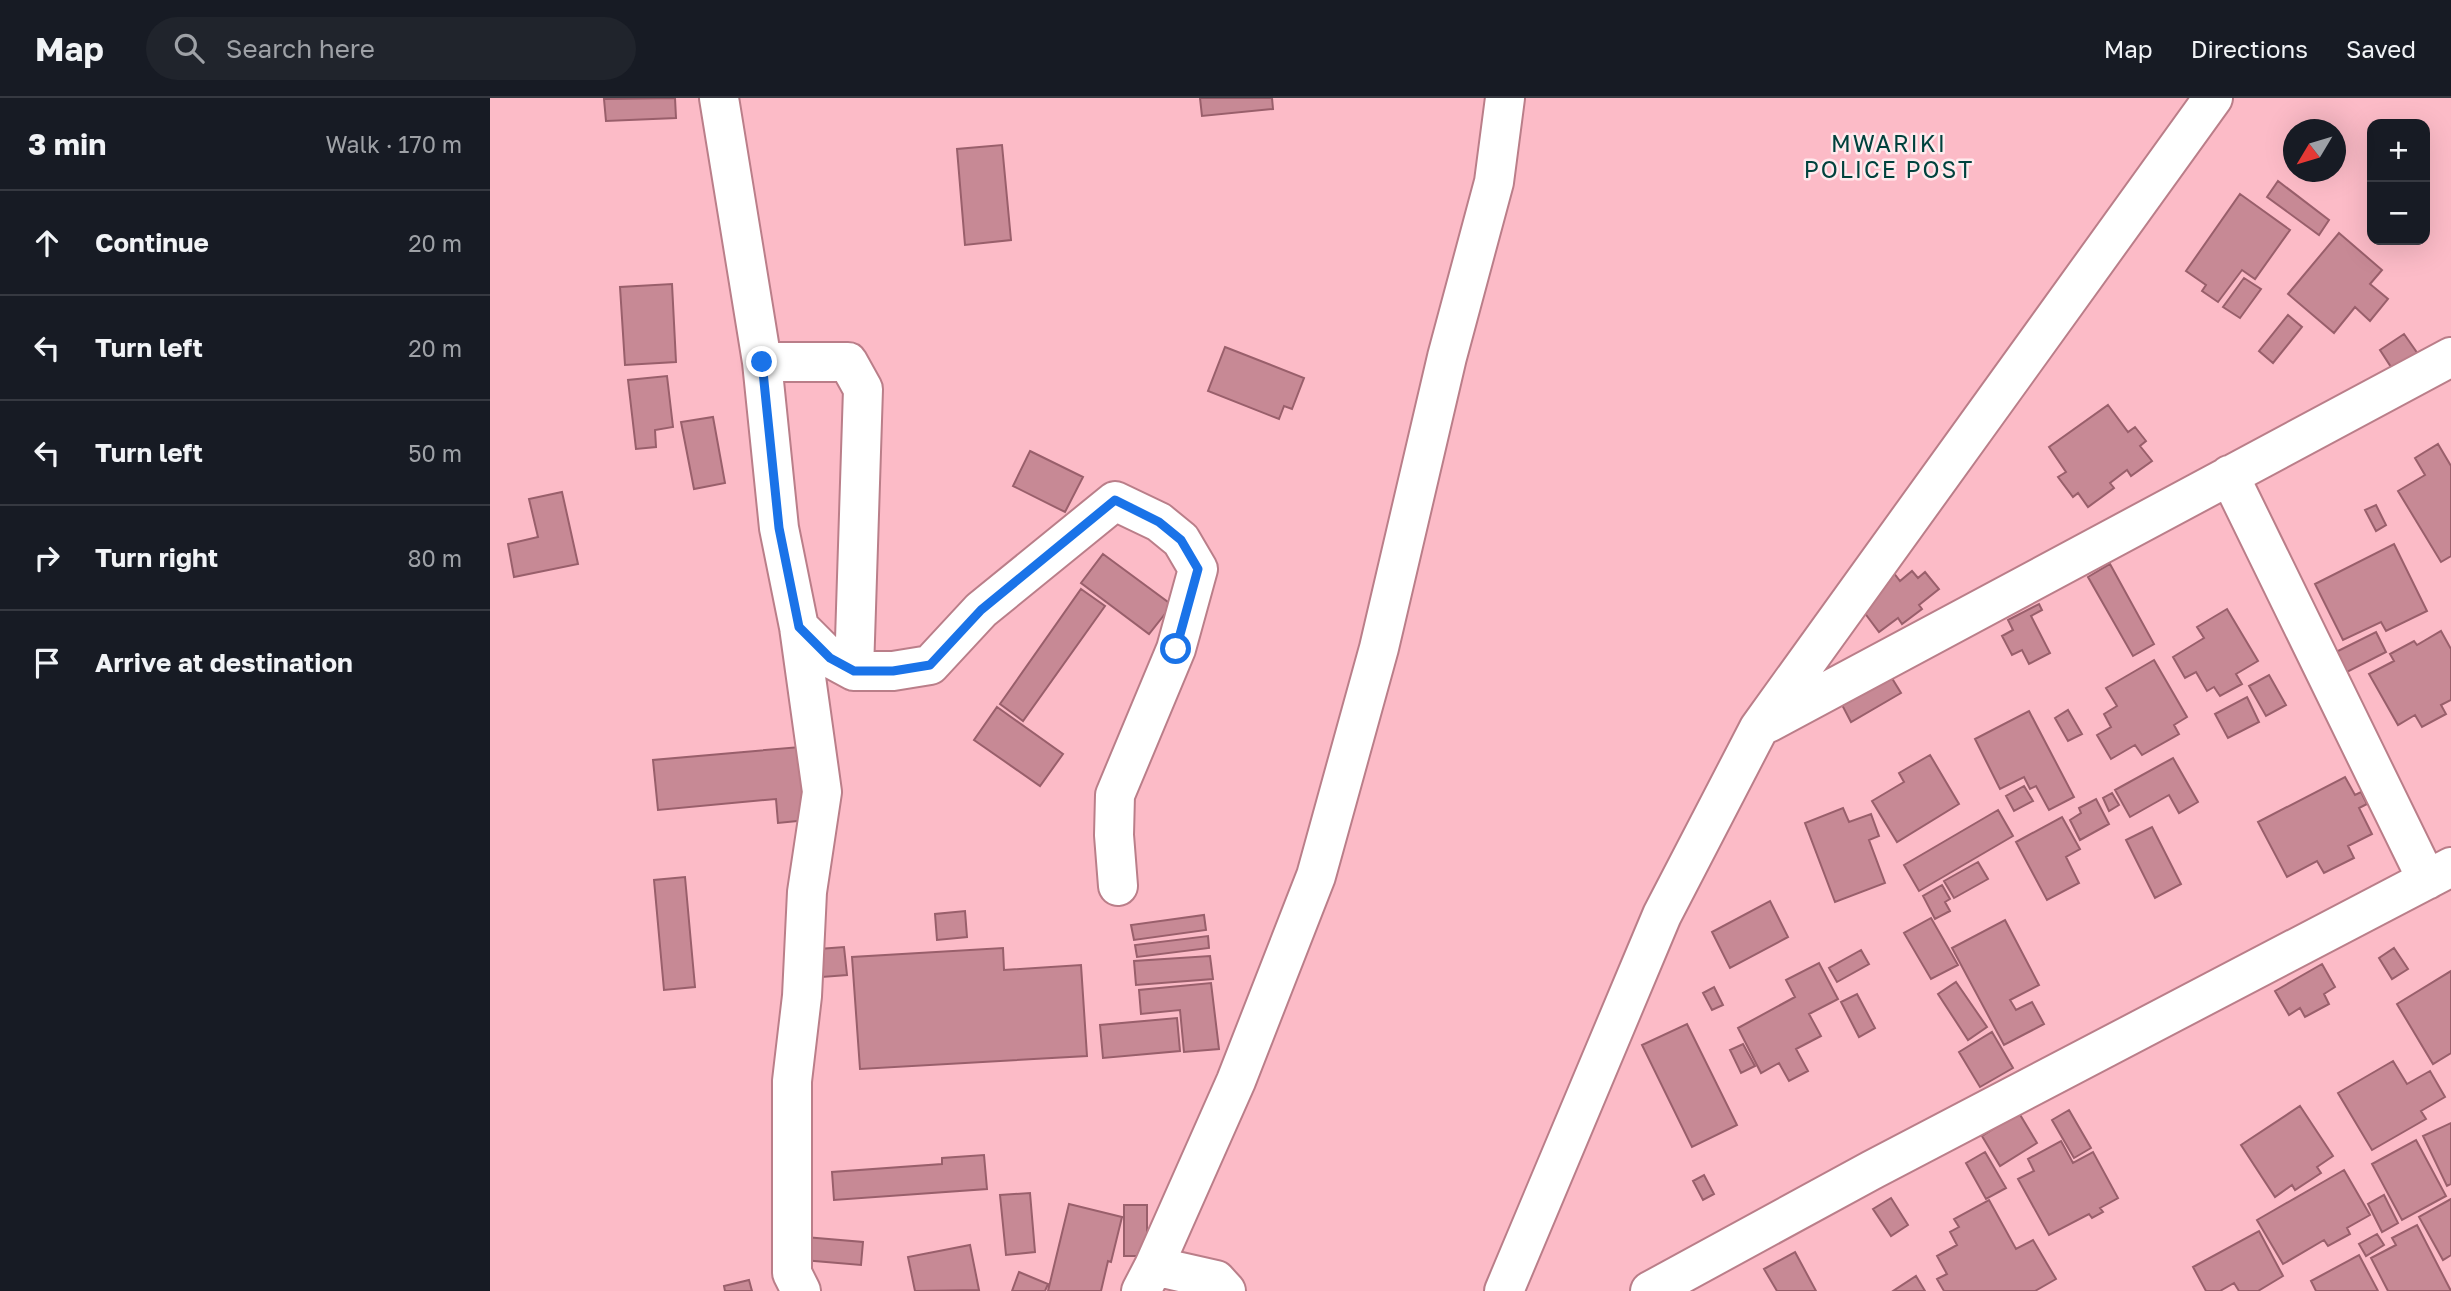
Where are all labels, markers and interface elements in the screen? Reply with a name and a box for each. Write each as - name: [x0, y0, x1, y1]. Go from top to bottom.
- search box: [146, 17, 636, 80]
- text: Map: [35, 29, 104, 68]
- icon: search: [170, 29, 208, 67]
- text: Search here: [226, 33, 375, 64]
- text: Map: [2104, 34, 2153, 63]
- text: Directions: [2191, 34, 2308, 63]
- text: Saved: [2346, 34, 2416, 63]
- north arrow: [2283, 119, 2346, 182]
- map controls: [2367, 119, 2430, 245]
- button: +: [2367, 119, 2430, 182]
- text: 3 min: [28, 126, 106, 162]
- district label: MWARIKI POLICE POST: [1804, 129, 1974, 183]
- text: Walk · 170 m: [325, 130, 462, 158]
- button: −: [2367, 182, 2430, 245]
- icon: ahead: [28, 224, 66, 262]
- text: Continue: [95, 227, 209, 258]
- text: 20 m: [408, 229, 462, 257]
- icon: left: [28, 329, 66, 367]
- text: Turn left: [95, 332, 203, 363]
- text: 20 m: [408, 334, 462, 362]
- route end: [746, 346, 777, 377]
- icon: left: [28, 434, 66, 472]
- text: Turn left: [95, 437, 203, 468]
- text: 50 m: [408, 439, 462, 467]
- icon: right: [28, 539, 66, 577]
- text: Turn right: [95, 542, 218, 573]
- text: 80 m: [408, 544, 462, 572]
- route start: [1160, 633, 1191, 664]
- icon: arrive: [28, 644, 66, 682]
- text: Arrive at destination: [95, 647, 353, 678]

